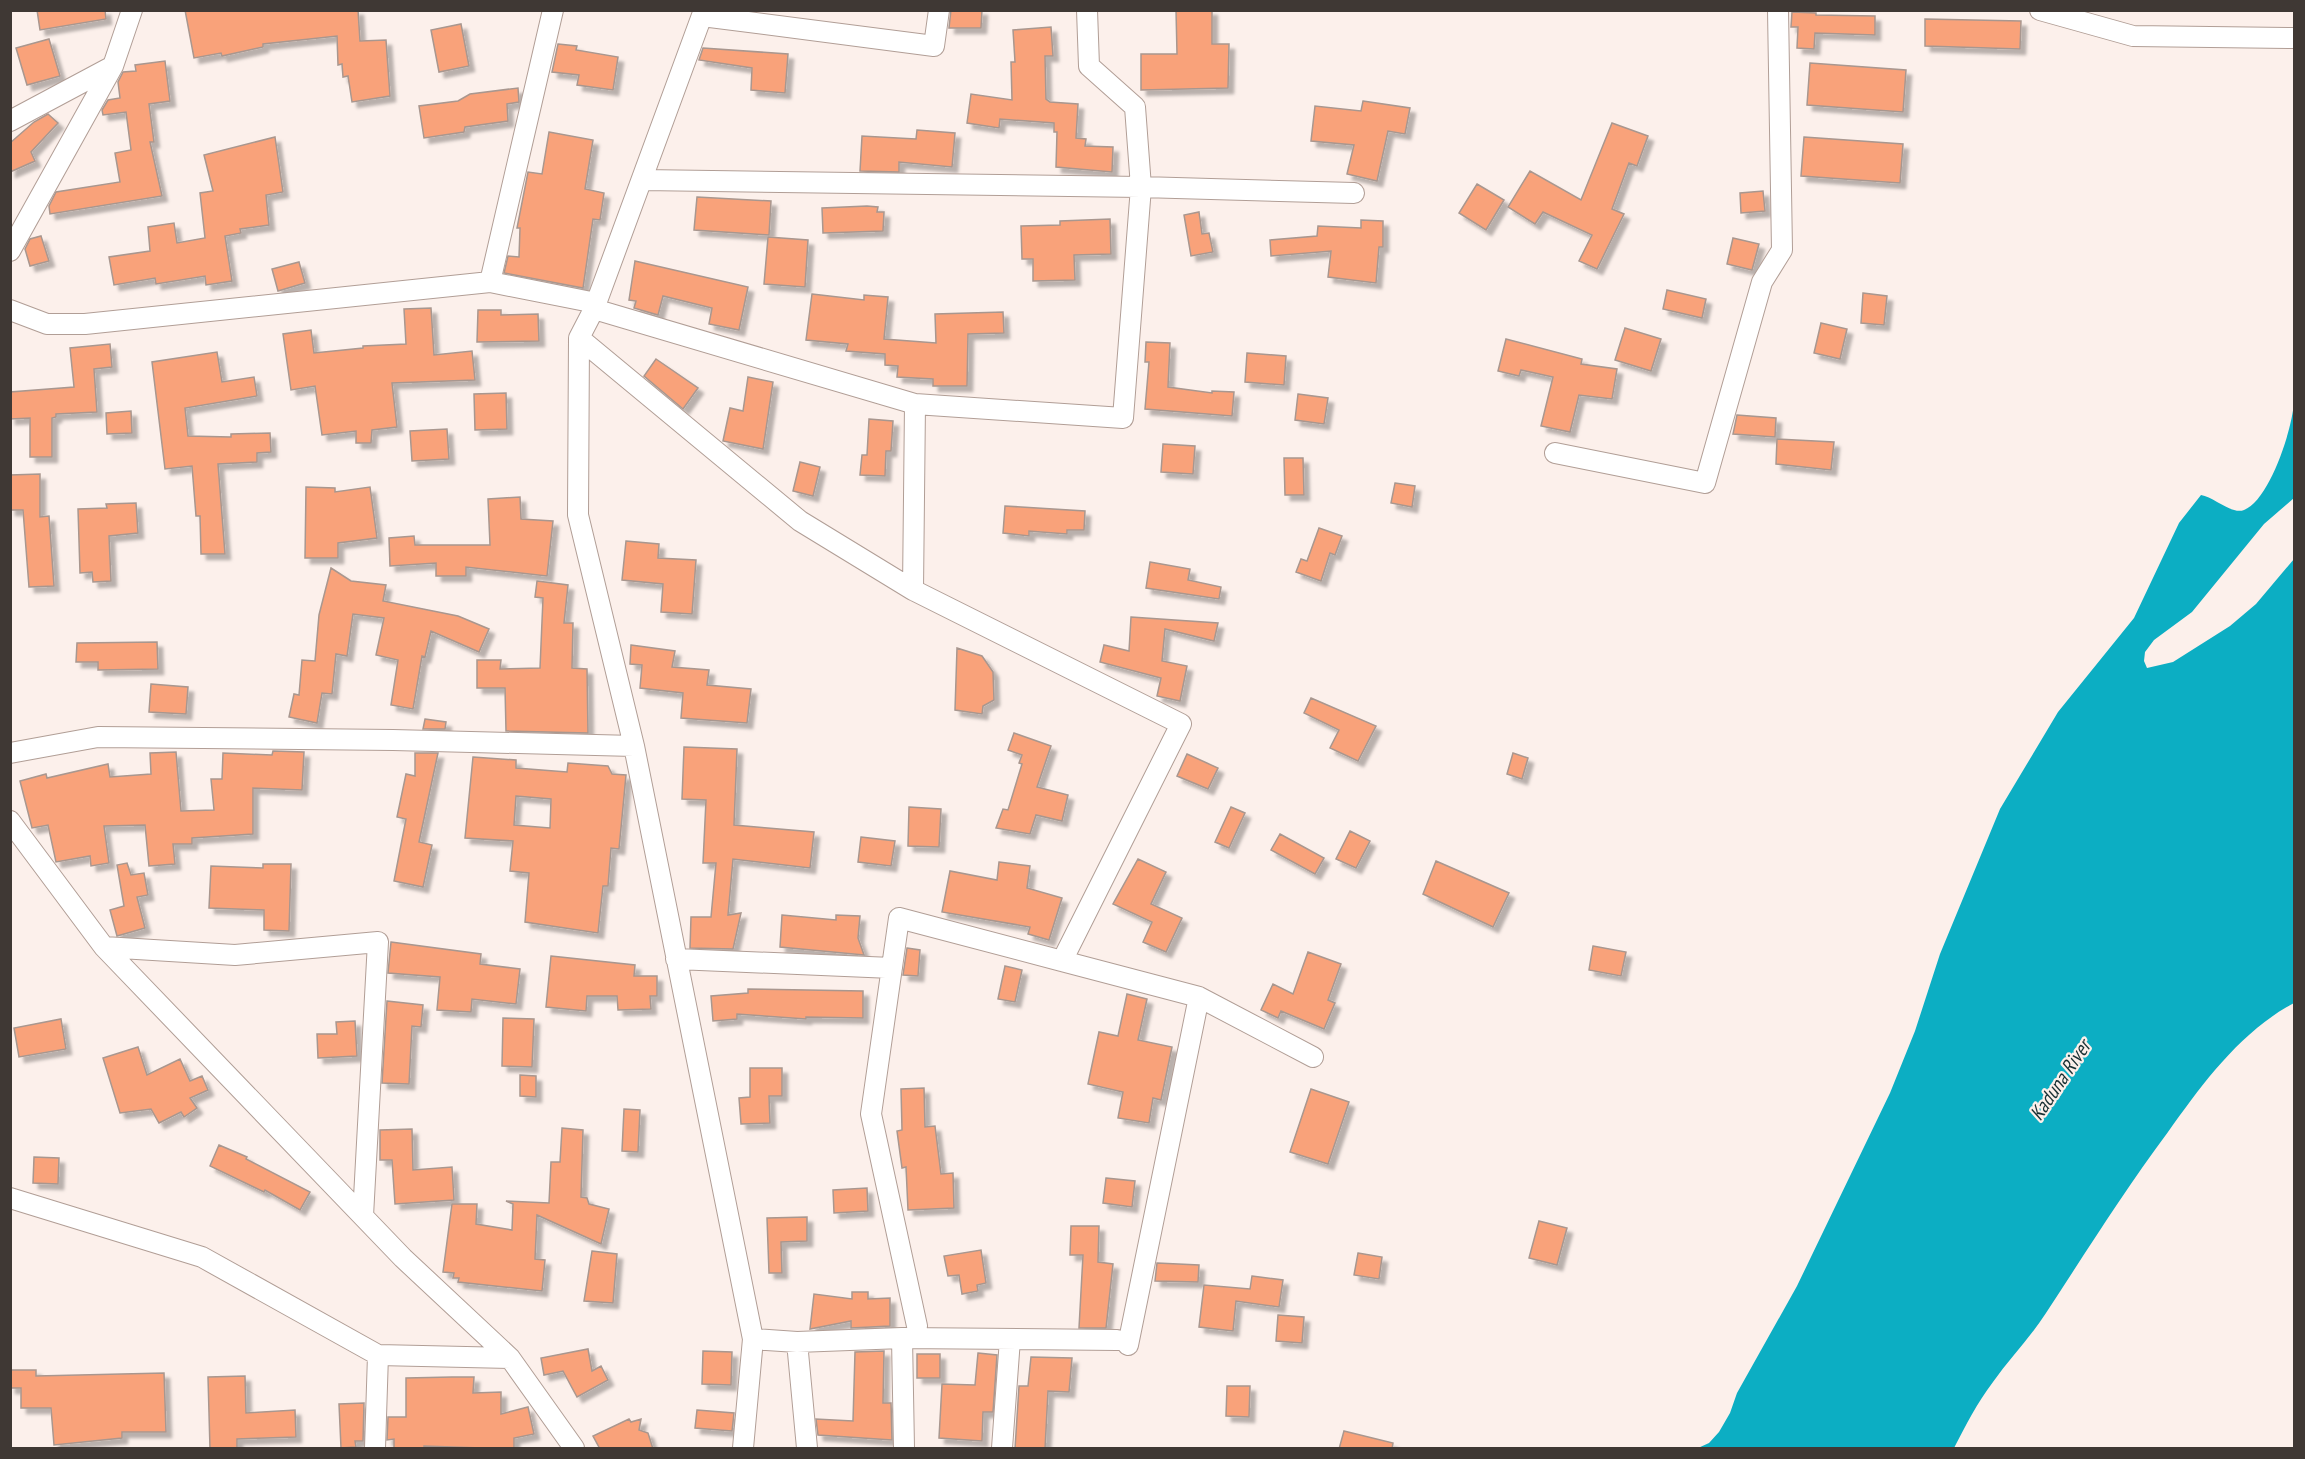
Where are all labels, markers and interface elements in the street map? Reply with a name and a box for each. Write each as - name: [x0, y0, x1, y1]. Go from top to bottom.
- water label: Kaduna River: [2024, 1033, 2098, 1125]

